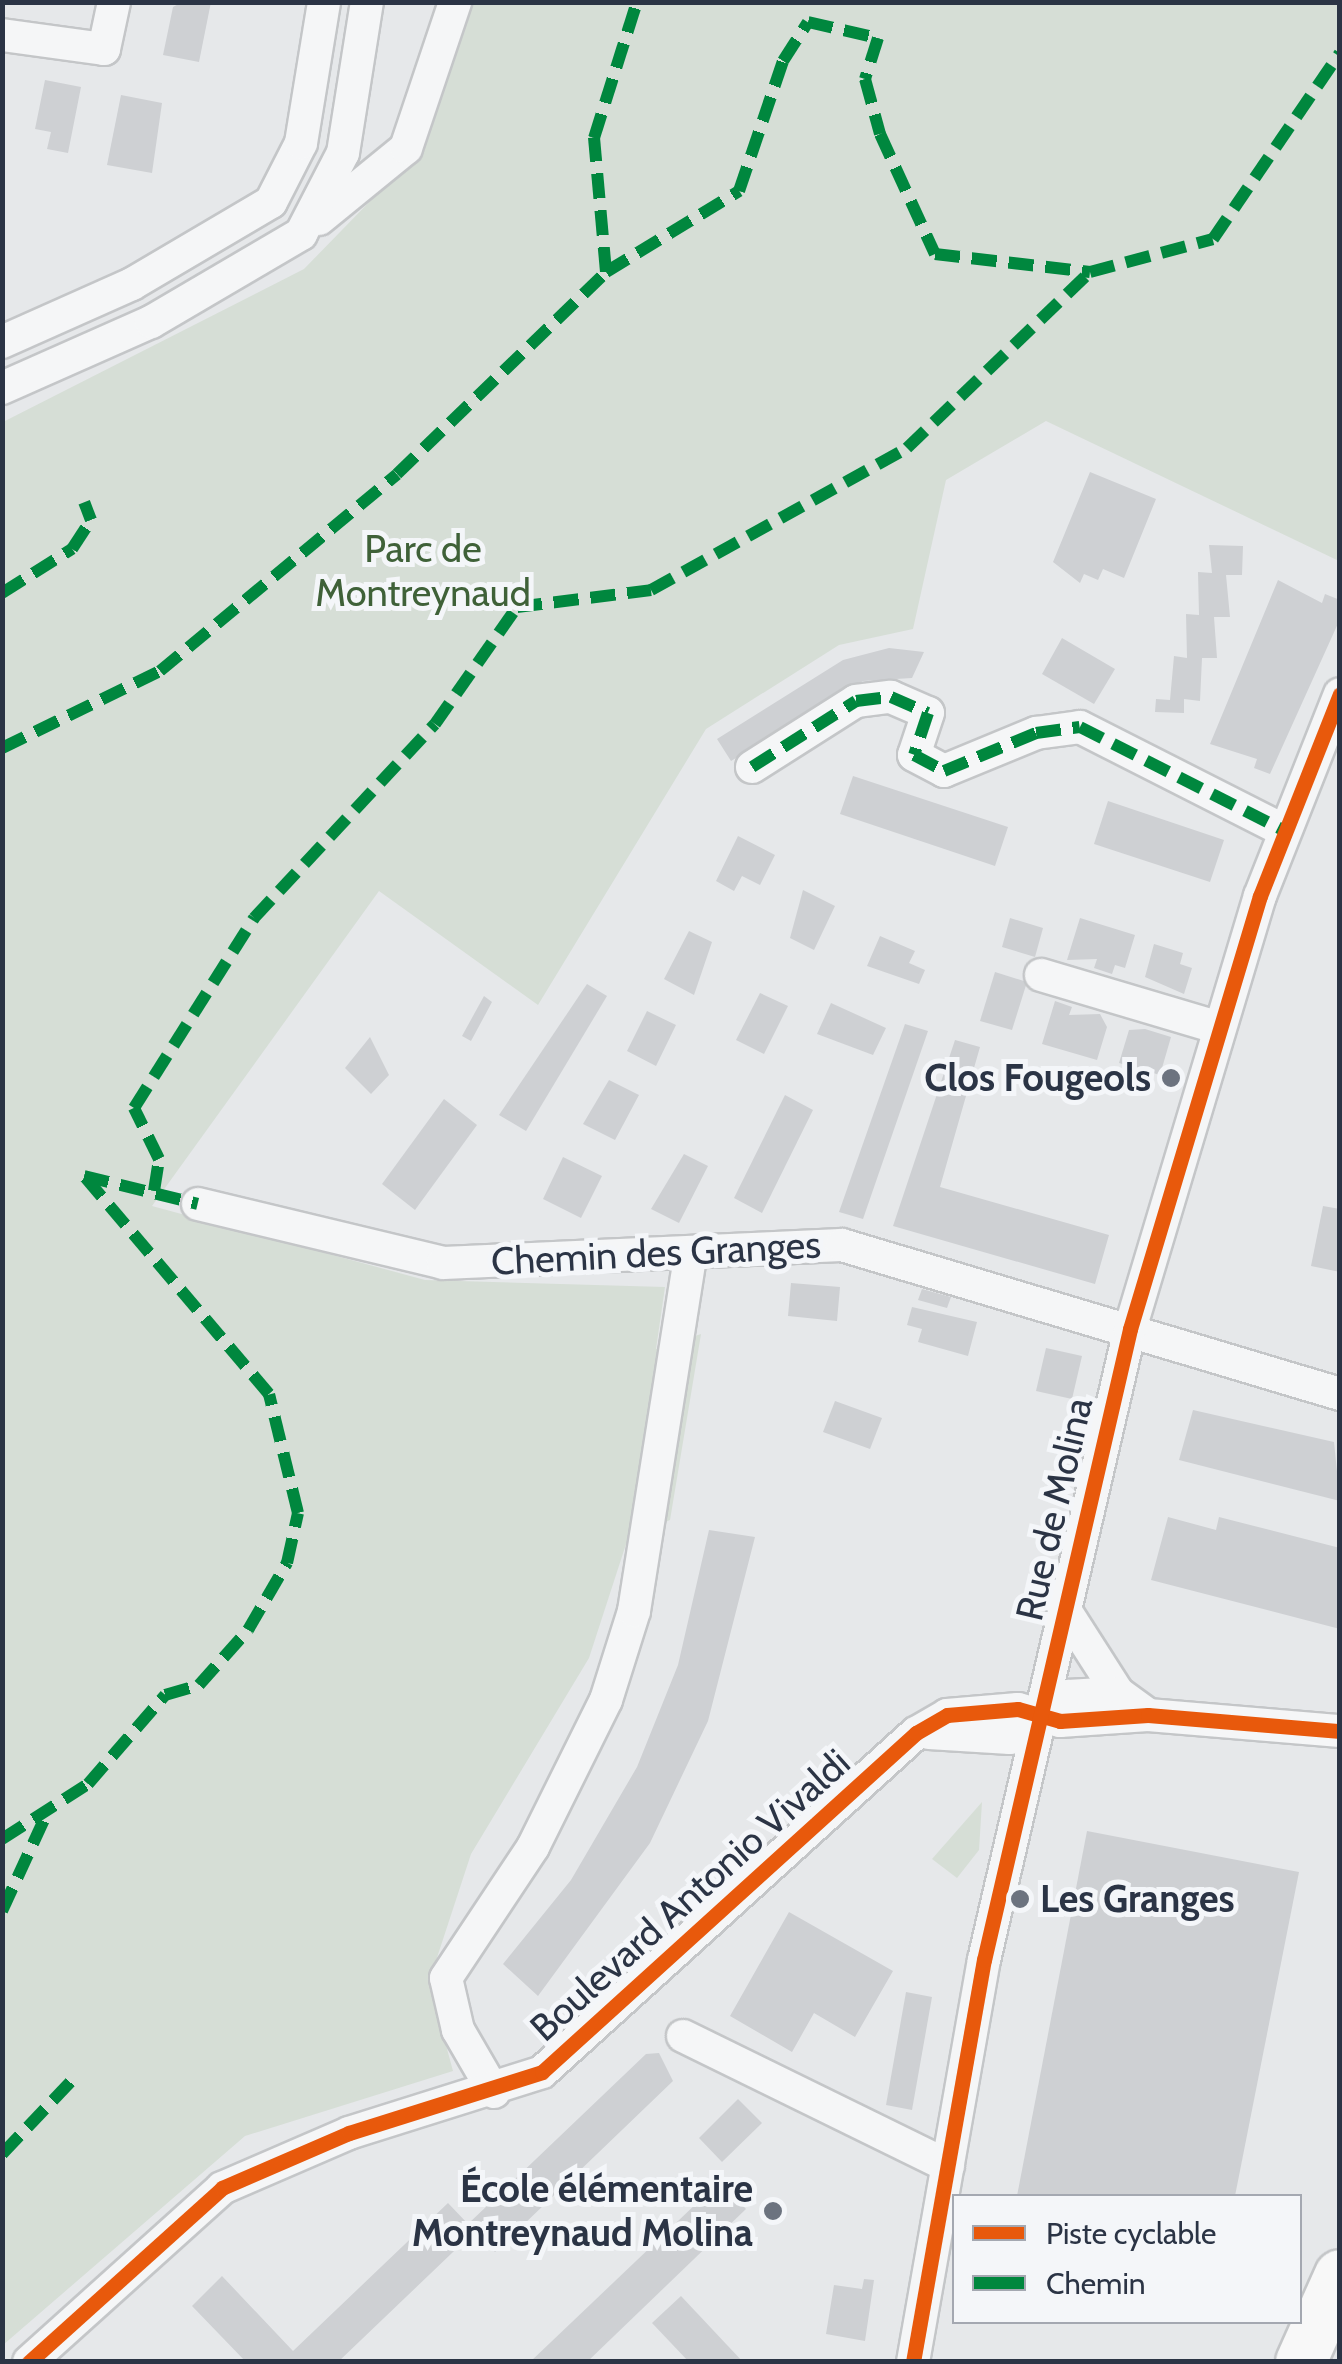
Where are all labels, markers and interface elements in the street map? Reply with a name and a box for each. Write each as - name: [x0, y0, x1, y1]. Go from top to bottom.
- park label: Parc de Montreynaud: [315, 526, 531, 616]
- place label: Clos Fougeols: [924, 1055, 1151, 1101]
- marker: Clos Fougeols: [1160, 1067, 1182, 1089]
- street label: Chemin des Granges: [490, 1222, 822, 1284]
- street label: Rue de Molina: [1006, 1393, 1102, 1625]
- street label: Boulevard Antonio Vivaldi: [521, 1740, 859, 2050]
- place label: Les Granges: [1040, 1876, 1235, 1922]
- marker: Les Granges: [1009, 1888, 1031, 1910]
- place label: École élémentaire Montreynaud Molina: [412, 2166, 753, 2256]
- legend: [952, 2194, 1302, 2324]
- marker: École élémentaire Montreynaud Molina: [762, 2200, 784, 2222]
- text: Piste cyclable: [1046, 2215, 1216, 2252]
- text: Chemin: [1046, 2265, 1146, 2302]

